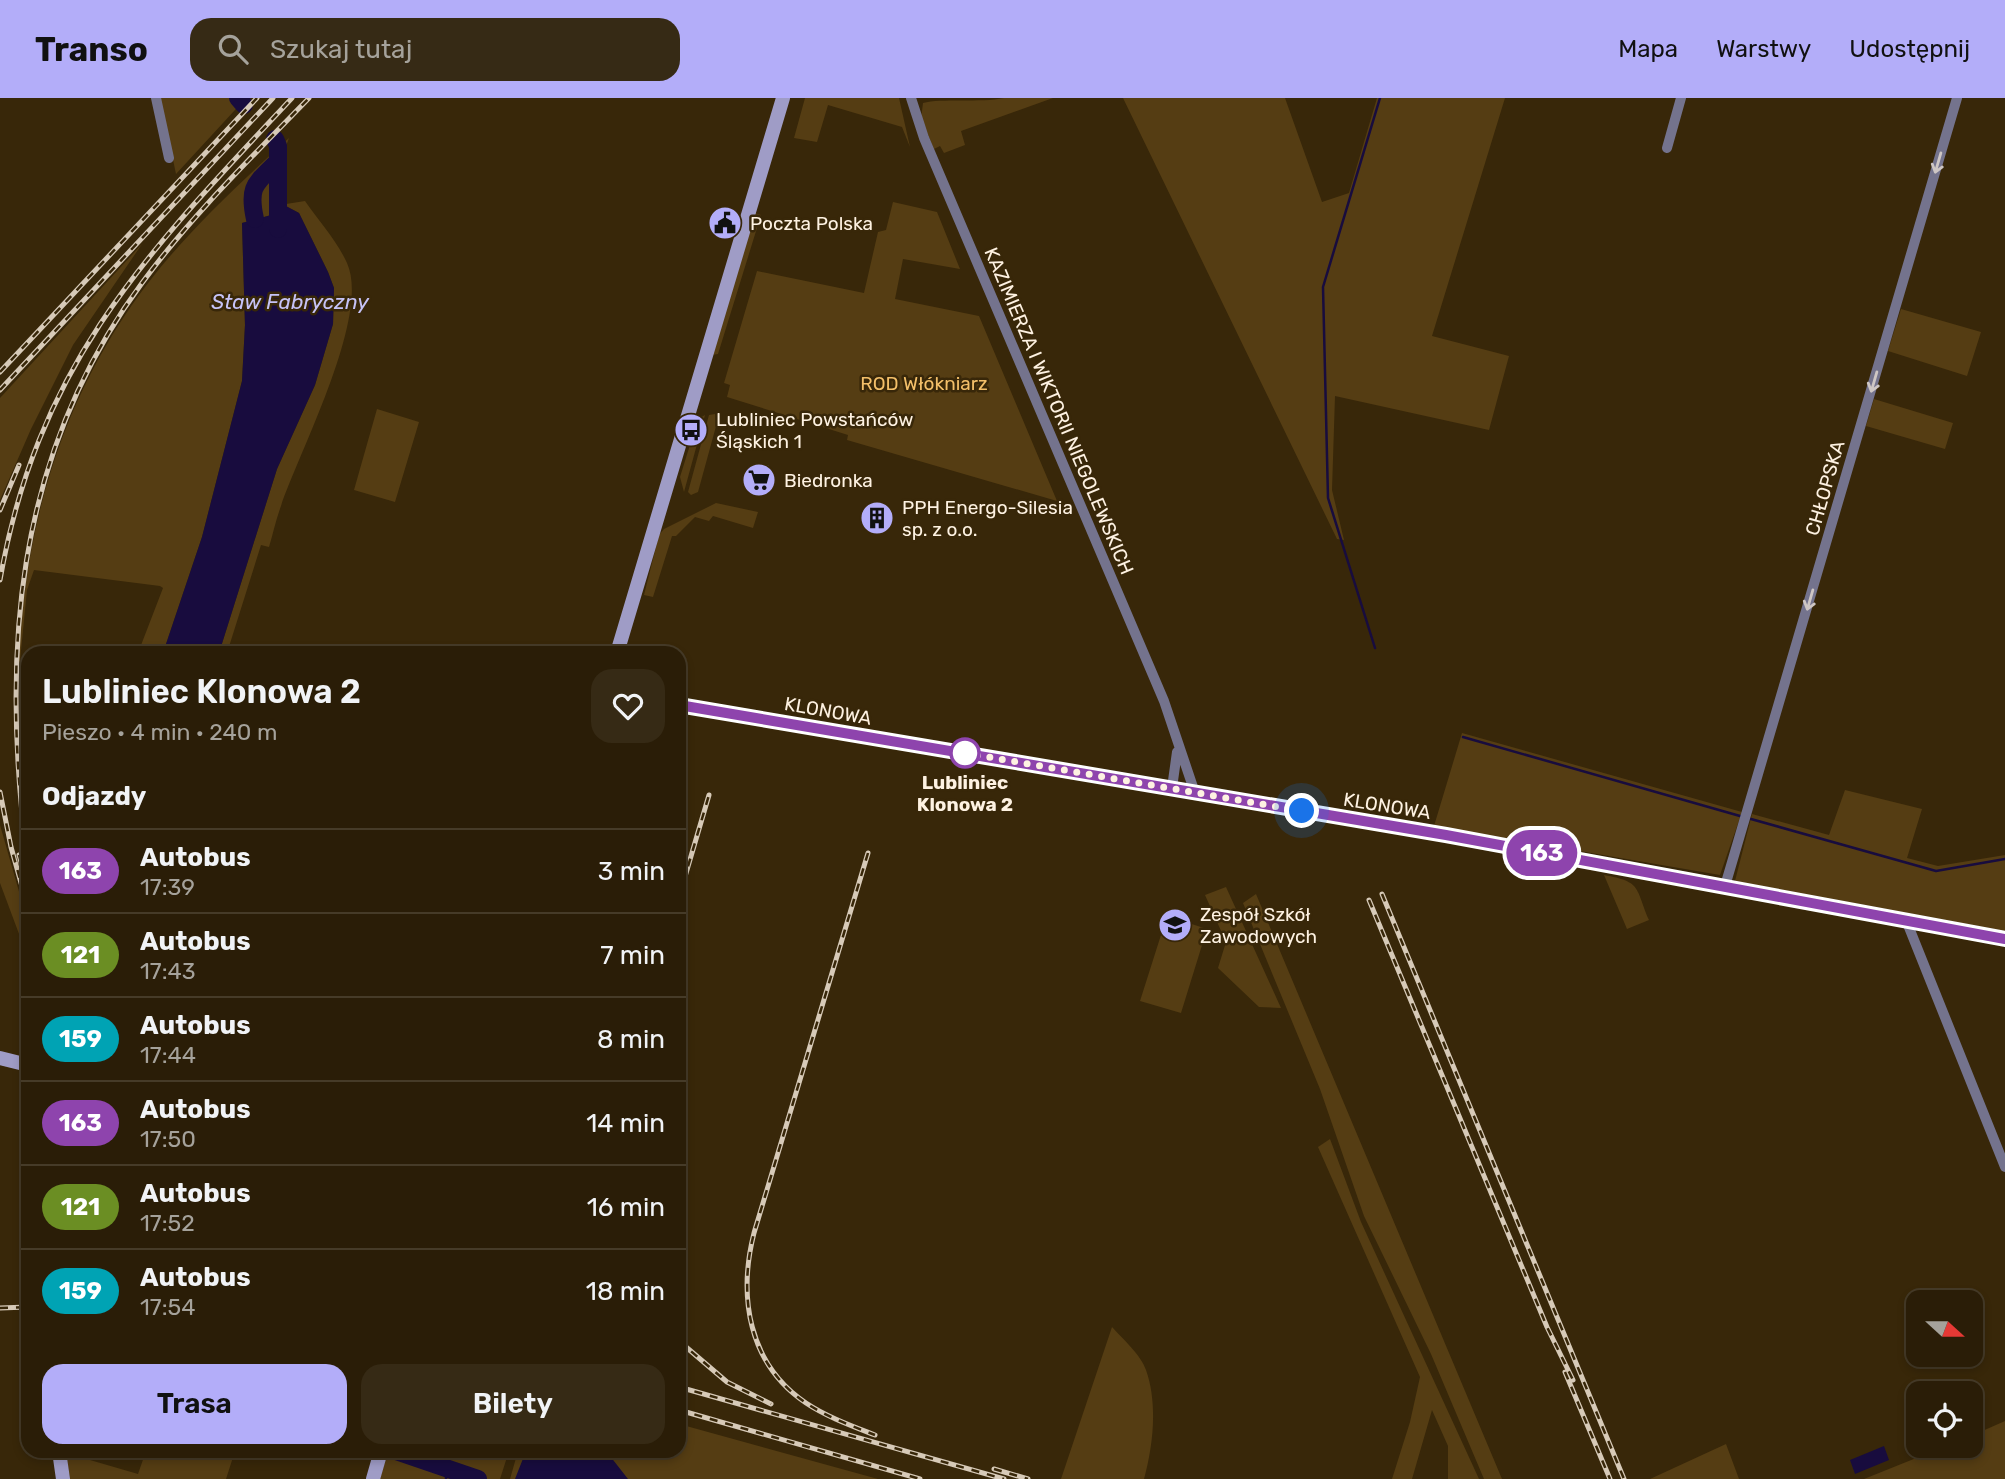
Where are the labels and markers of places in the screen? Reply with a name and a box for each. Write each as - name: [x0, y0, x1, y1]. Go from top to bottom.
- public building icon: Poczta Polska: [706, 204, 744, 242]
- place label: Poczta Polska: [750, 212, 873, 235]
- place label: Lubliniec Powstańców Śląskich 1: [716, 408, 913, 453]
- bus stop icon: Lubliniec Powstańców Śląskich 1: [672, 411, 710, 449]
- supermarket icon: Biedronka: [740, 461, 778, 499]
- place label: Biedronka: [784, 469, 873, 492]
- place label: PPH Energo-Silesia sp. z o.o.: [902, 496, 1073, 541]
- building icon: PPH Energo-Silesia sp. z o.o.: [858, 499, 896, 537]
- marker: Lubliniec Klonowa 2: [950, 738, 980, 768]
- place label: Lubliniec Klonowa 2: [917, 771, 1013, 816]
- place label: Zespół Szkół Zawodowych: [1200, 903, 1317, 948]
- school or university icon: Zespół Szkół Zawodowych: [1156, 906, 1194, 944]

